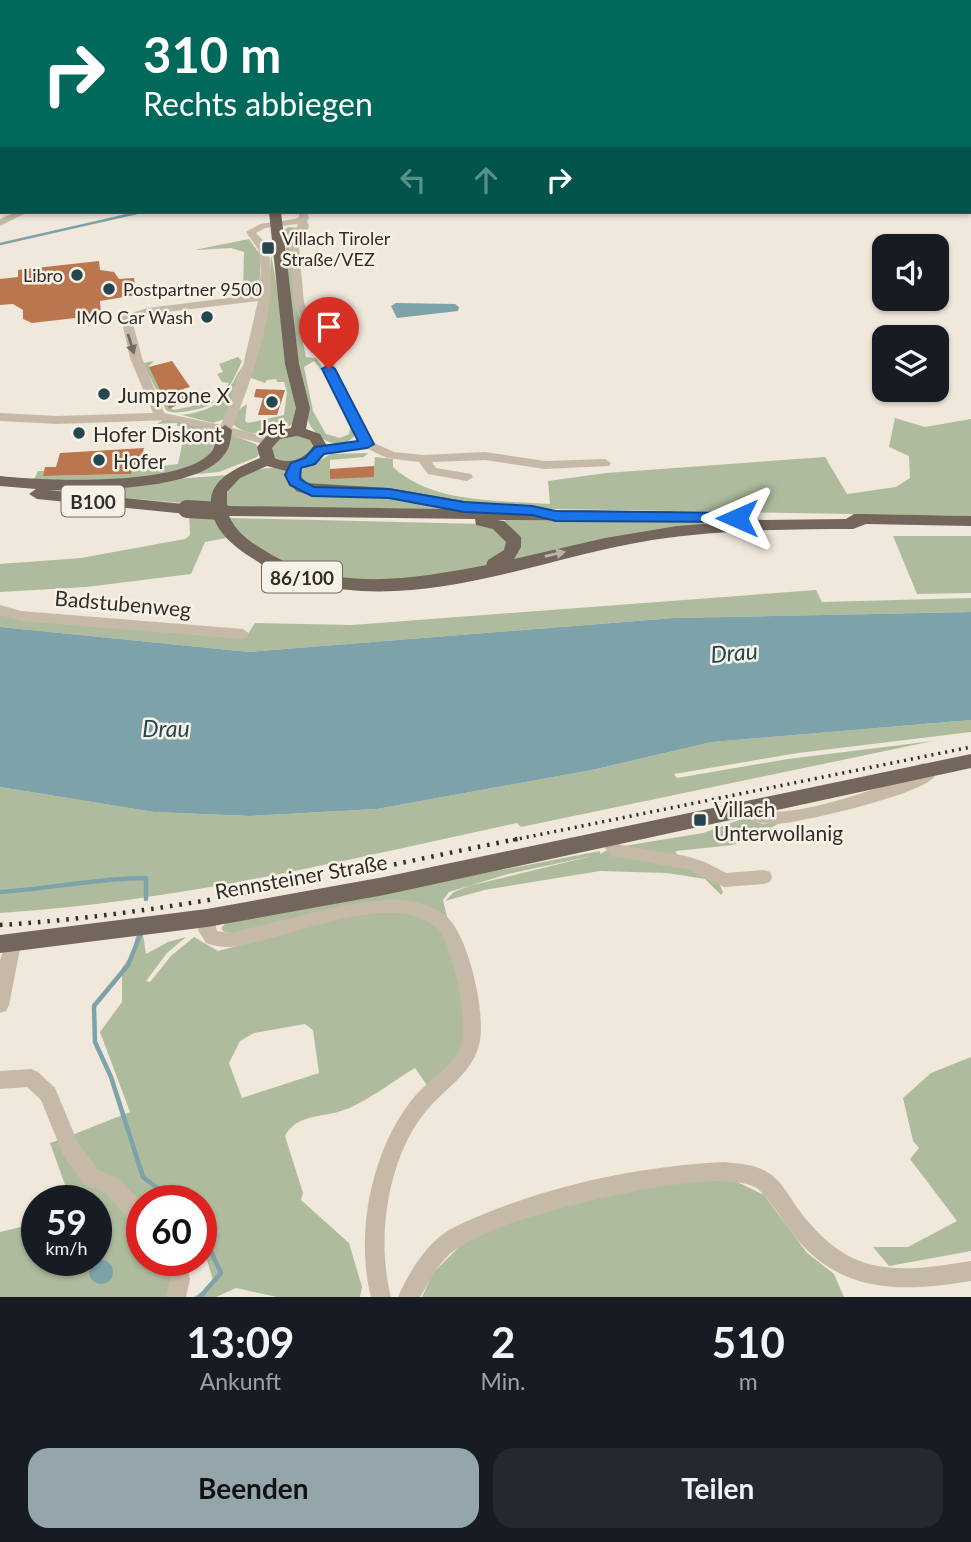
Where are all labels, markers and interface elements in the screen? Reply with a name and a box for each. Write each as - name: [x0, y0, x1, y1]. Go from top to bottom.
- text: 310 m: [143, 25, 281, 83]
- icon: right: [28, 28, 119, 119]
- text: Rechts abbiegen: [143, 84, 373, 123]
- icon: left: [394, 161, 432, 199]
- icon: ahead: [467, 161, 505, 199]
- icon: right: [540, 161, 578, 199]
- place label: Villach Tiroler Straße/VEZ: [282, 227, 391, 270]
- map controls: [872, 234, 949, 402]
- button: sound: [872, 234, 949, 311]
- marker: Villach Tiroler Straße/VEZ: [260, 240, 276, 256]
- place label: Libro: [23, 264, 63, 286]
- marker: Libro: [69, 267, 85, 283]
- place label: Postpartner 9500: [123, 278, 262, 300]
- marker: Postpartner 9500: [101, 281, 117, 297]
- pin: [299, 297, 359, 369]
- place label: IMO Car Wash: [76, 306, 193, 328]
- icon: arrive: [310, 308, 348, 346]
- marker: IMO Car Wash: [199, 309, 215, 325]
- button: layers: [872, 325, 949, 402]
- one-way arrow: [127, 334, 137, 355]
- place label: Jumpzone X: [118, 382, 231, 407]
- marker: Jumpzone X: [96, 386, 112, 402]
- marker: Jet: [264, 394, 280, 410]
- place label: Jet: [258, 414, 286, 439]
- place label: Hofer Diskont: [93, 421, 223, 446]
- marker: Hofer Diskont: [71, 425, 87, 441]
- place label: Hofer: [113, 448, 166, 473]
- marker: Hofer: [91, 452, 107, 468]
- position arrow: [700, 481, 774, 555]
- road number: B100: [62, 486, 124, 516]
- one-way arrow: [544, 548, 566, 559]
- road number: 86/100: [262, 562, 342, 592]
- street label: Badstubenweg: [54, 585, 192, 621]
- water label: Drau: [709, 636, 759, 668]
- water label: Drau: [142, 714, 190, 742]
- place label: Villach Unterwollanig: [714, 796, 843, 845]
- marker: Villach Unterwollanig: [692, 812, 708, 828]
- street label: Rennsteiner Straße: [213, 849, 389, 903]
- speed limit sign: 60: [126, 1185, 217, 1276]
- text: 59: [46, 1200, 87, 1242]
- text: km/h: [45, 1237, 88, 1259]
- text: 13:09: [186, 1317, 294, 1367]
- text: 2: [491, 1317, 515, 1367]
- text: 510: [712, 1317, 785, 1367]
- text: Ankunft: [200, 1367, 281, 1395]
- text: Min.: [481, 1367, 526, 1395]
- text: m: [739, 1367, 758, 1395]
- button: Beenden: [28, 1448, 479, 1528]
- button: Teilen: [493, 1448, 943, 1528]

